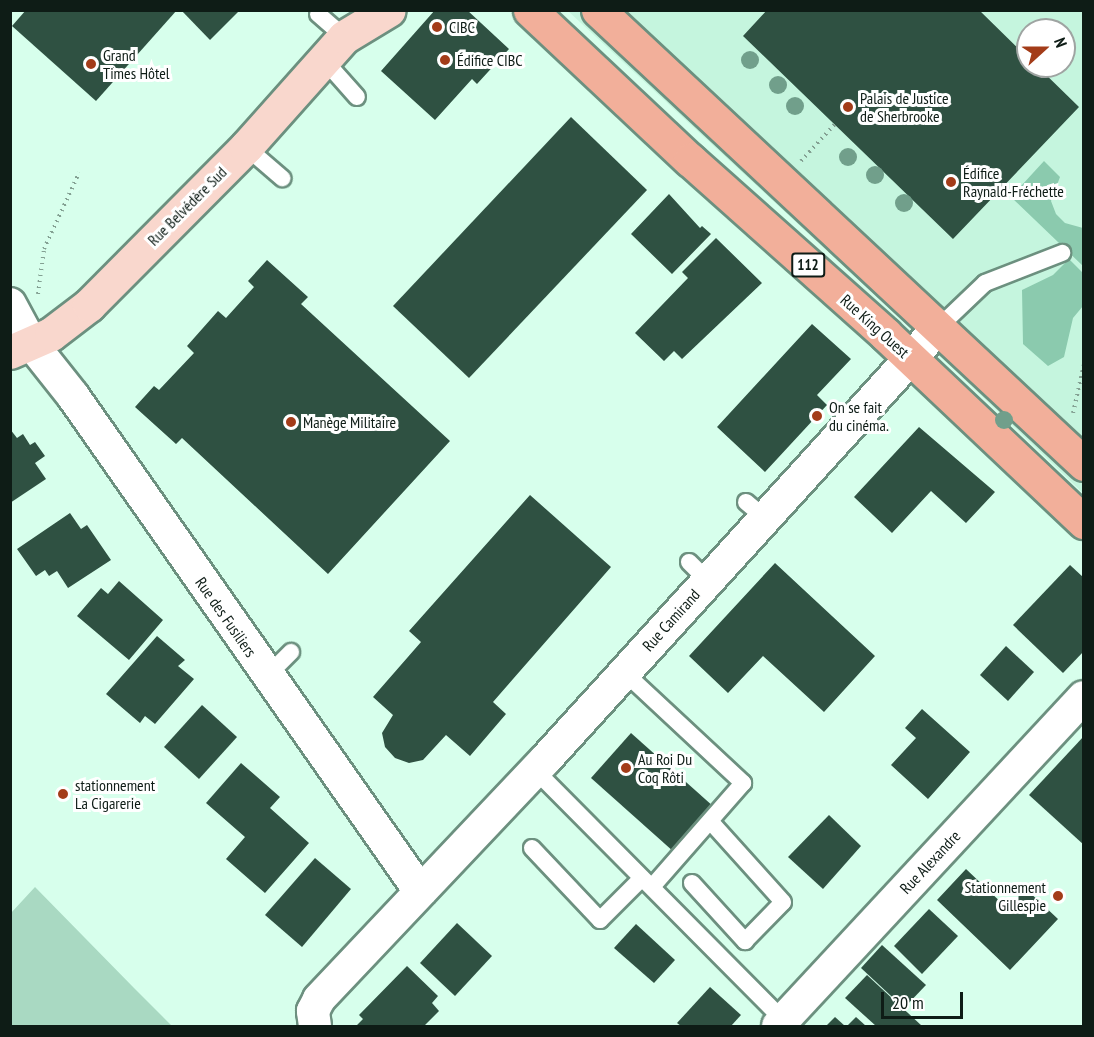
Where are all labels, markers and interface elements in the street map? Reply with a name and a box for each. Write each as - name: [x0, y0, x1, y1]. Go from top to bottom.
- place label: CIBC: [449, 17, 475, 37]
- north arrow: [1016, 18, 1076, 78]
- marker: CIBC: [430, 20, 444, 34]
- text: N: [1050, 35, 1072, 50]
- place label: Grand Times Hôtel: [103, 45, 170, 83]
- place label: Édifice CIBC: [457, 50, 523, 70]
- marker: Édifice CIBC: [438, 53, 452, 67]
- marker: Grand Times Hôtel: [84, 57, 98, 71]
- place label: Palais de Justice de Sherbrooke: [860, 88, 949, 126]
- marker: Palais de Justice de Sherbrooke: [841, 100, 855, 114]
- street label: Rue Belvédère Sud: [143, 162, 231, 250]
- place label: Édifice Raynald-Fréchette: [963, 163, 1064, 201]
- marker: Édifice Raynald-Fréchette: [944, 175, 958, 189]
- road number: 112: [790, 253, 826, 277]
- street label: Rue King Ouest: [837, 290, 913, 362]
- place label: On se fait du cinéma.: [829, 397, 889, 435]
- marker: On se fait du cinéma.: [810, 409, 824, 423]
- place label: Manège Militaire: [303, 412, 396, 432]
- marker: Manège Militaire: [284, 415, 298, 429]
- street label: Rue des Fusiliers: [191, 573, 261, 661]
- street label: Rue Camirand: [638, 585, 704, 655]
- place label: Au Roi Du Coq Rôti: [638, 749, 692, 787]
- marker: Au Roi Du Coq Rôti: [619, 761, 633, 775]
- place label: stationnement La Cigarerie: [75, 775, 155, 813]
- marker: stationnement La Cigarerie: [56, 787, 70, 801]
- street label: Rue Alexandre: [896, 826, 964, 898]
- place label: Stationnement Gillespie: [964, 877, 1046, 915]
- marker: Stationnement Gillespie: [1051, 889, 1065, 903]
- scale bar: [884, 980, 966, 1018]
- text: 20 m: [892, 991, 924, 1014]

